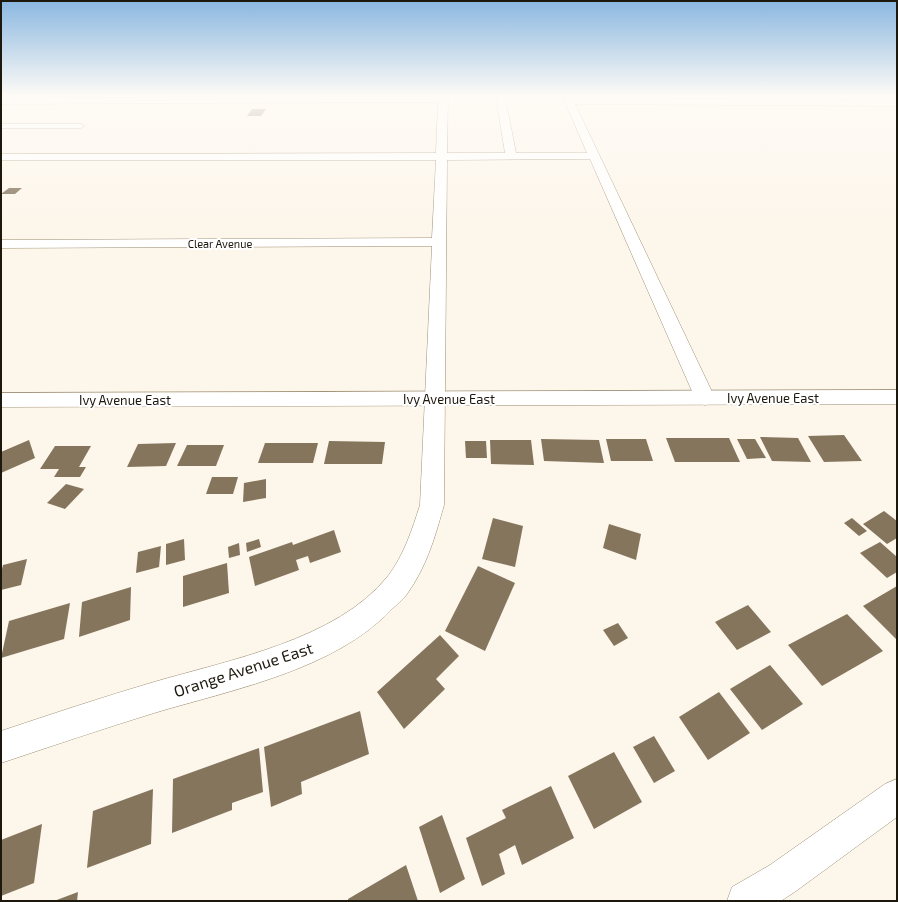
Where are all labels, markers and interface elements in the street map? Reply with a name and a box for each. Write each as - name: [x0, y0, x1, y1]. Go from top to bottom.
- street label: Clear Avenue: [188, 237, 252, 250]
- street label: Ivy Avenue East: [727, 390, 819, 406]
- street label: Ivy Avenue East: [403, 391, 495, 407]
- street label: Ivy Avenue East: [79, 392, 171, 408]
- street label: Orange Avenue East: [171, 638, 315, 700]

